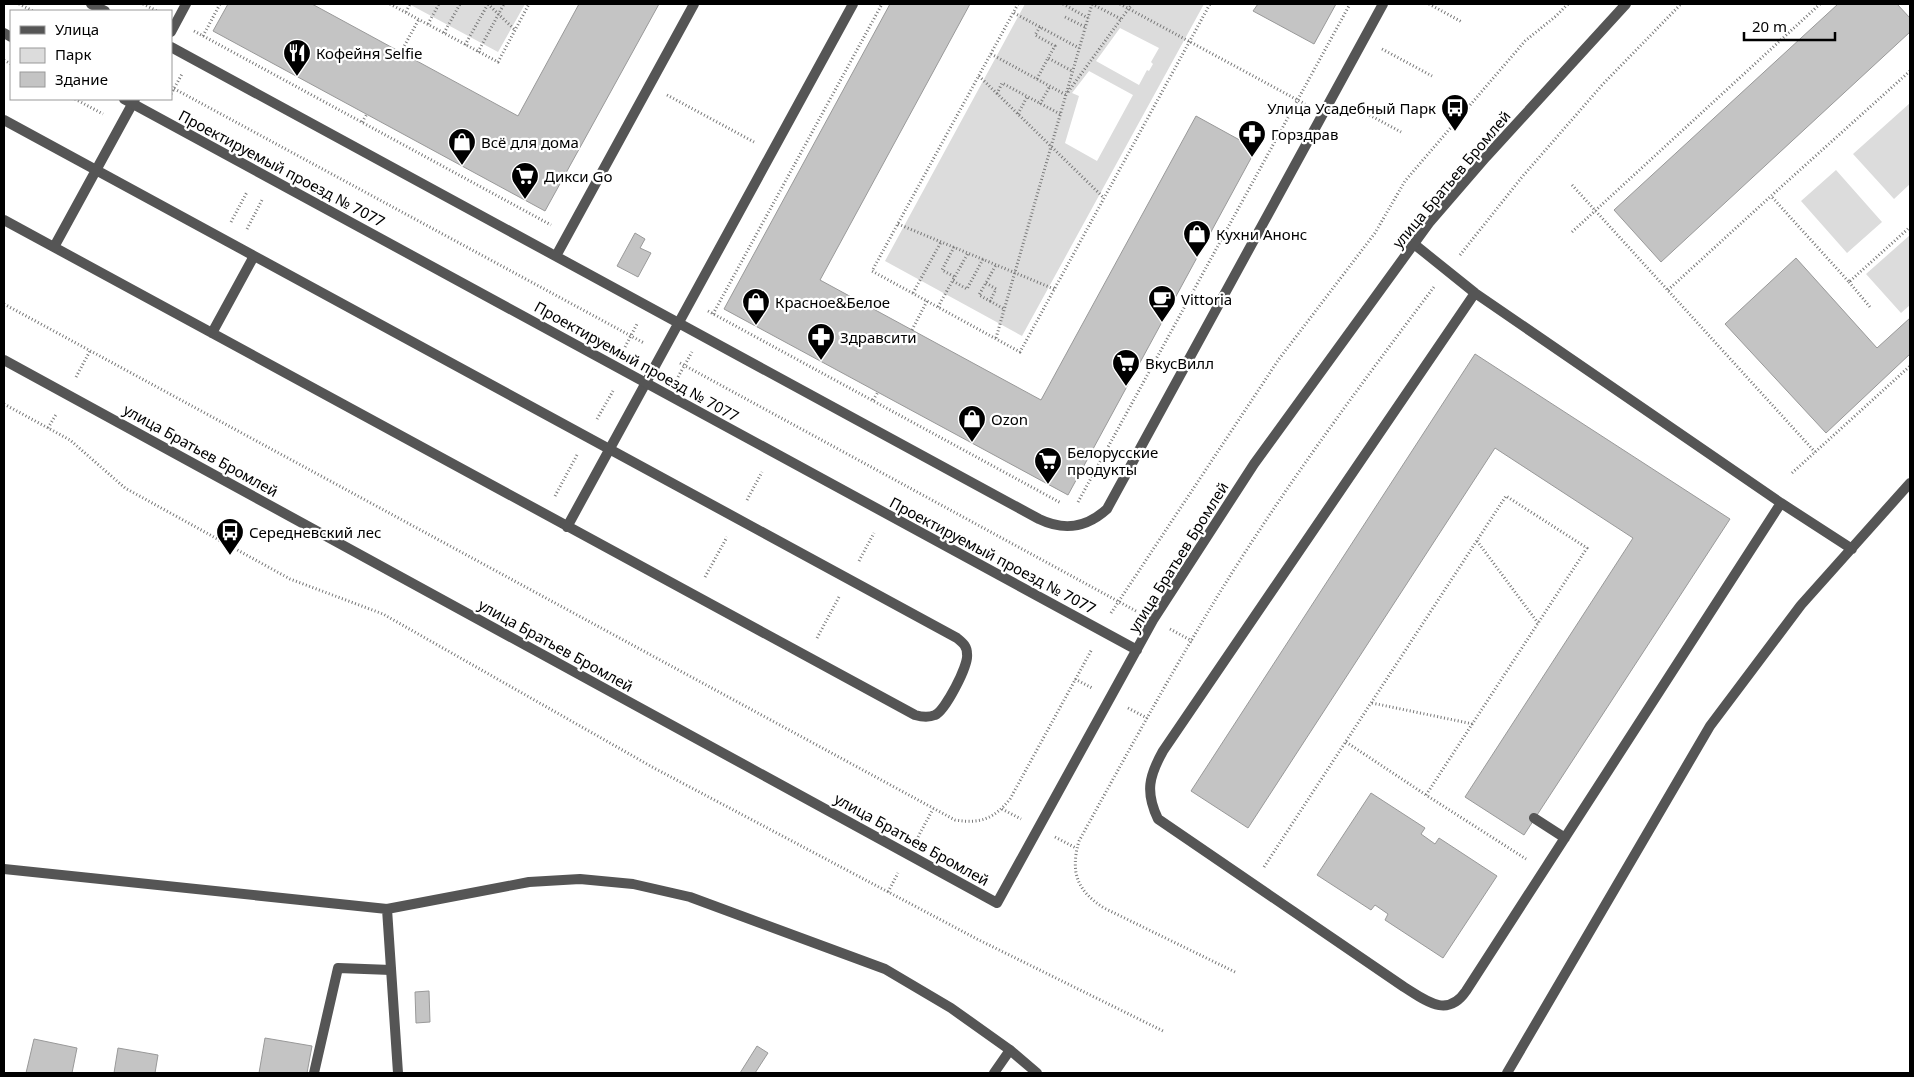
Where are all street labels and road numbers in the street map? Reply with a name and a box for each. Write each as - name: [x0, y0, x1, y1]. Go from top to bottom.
- street label: Проектируемый проезд № 7077: [175, 105, 389, 231]
- street label: улица Братьев Бромлей: [1387, 106, 1515, 252]
- street label: Проектируемый проезд № 7077: [531, 296, 743, 426]
- street label: улица Братьев Бромлей: [120, 399, 282, 501]
- street label: улица Братьев Бромлей: [1123, 478, 1233, 636]
- street label: Проектируемый проезд № 7077: [886, 492, 1100, 618]
- street label: улица Братьев Бромлей: [475, 594, 637, 696]
- street label: улица Братьев Бромлей: [831, 788, 993, 890]

